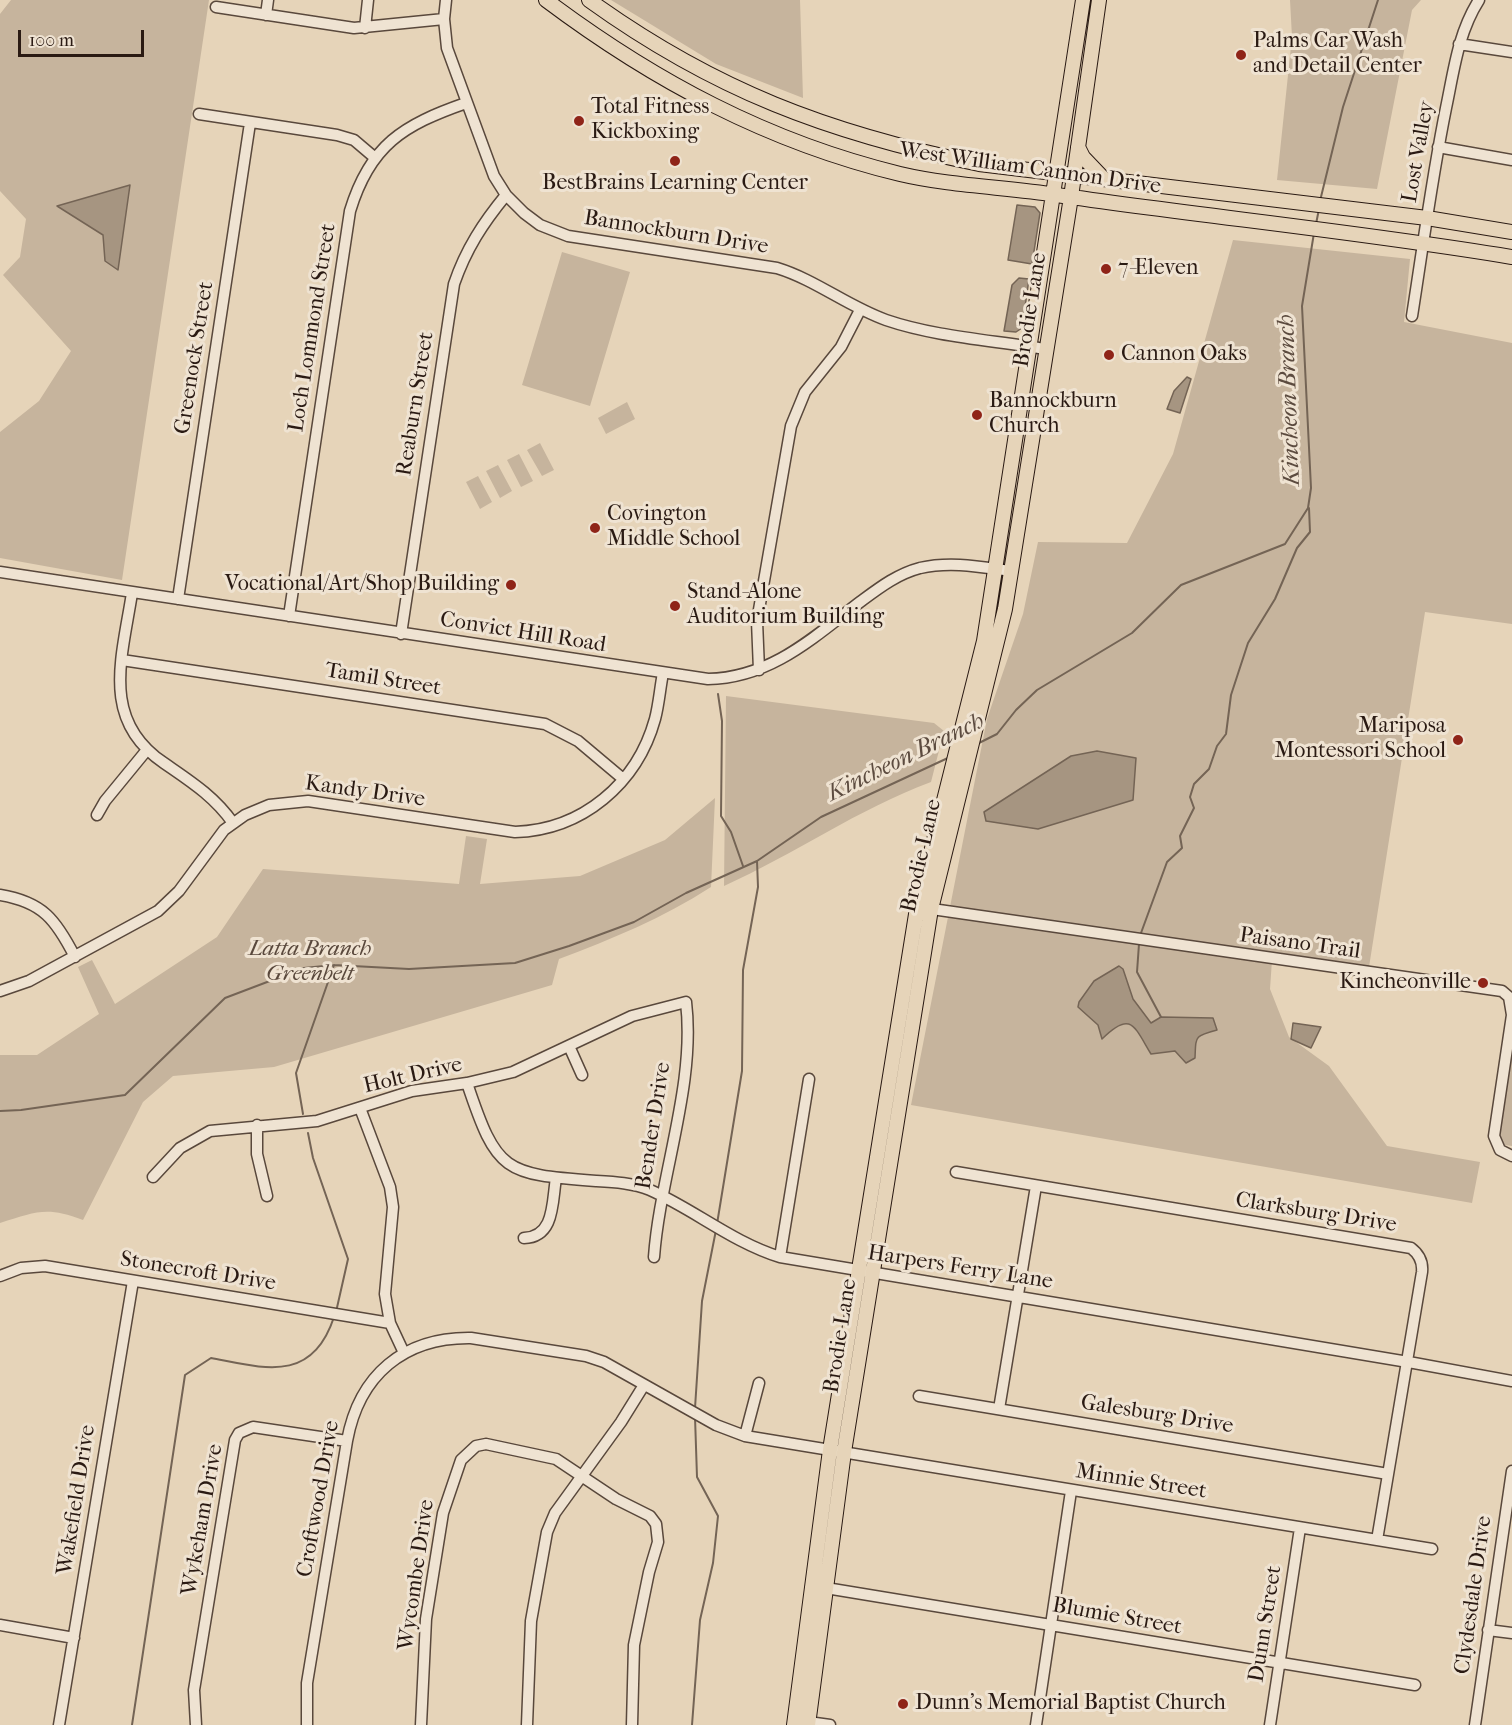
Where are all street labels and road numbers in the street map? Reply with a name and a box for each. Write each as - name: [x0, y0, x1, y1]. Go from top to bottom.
- street label: Lost Valley: [1397, 99, 1441, 205]
- street label: West William Cannon Drive: [897, 138, 1163, 200]
- street label: Bannockburn Drive: [582, 205, 770, 261]
- street label: Loch Lommond Street: [283, 222, 343, 434]
- street label: Brodie Lane: [1009, 251, 1053, 369]
- street label: Greenock Street: [170, 280, 220, 436]
- street label: Reaburn Street: [392, 330, 440, 478]
- street label: Convict Hill Road: [438, 607, 608, 659]
- street label: Tamil Street: [323, 658, 443, 702]
- street label: Kandy Drive: [303, 771, 427, 813]
- street label: Brodie Lane: [896, 797, 948, 915]
- street label: Paisano Trail: [1238, 922, 1362, 966]
- street label: Holt Drive: [361, 1052, 465, 1100]
- street label: Bender Drive: [631, 1060, 677, 1192]
- street label: Clarksburg Drive: [1233, 1187, 1399, 1239]
- street label: Harpers Ferry Lane: [865, 1240, 1055, 1296]
- street label: Stonecroft Drive: [118, 1247, 278, 1297]
- street label: Brodie Lane: [819, 1277, 863, 1395]
- street label: Galesburg Drive: [1079, 1390, 1235, 1440]
- street label: Croftwood Drive: [292, 1419, 346, 1579]
- street label: Wakefield Drive: [52, 1423, 102, 1577]
- street label: Wykeham Drive: [177, 1442, 229, 1598]
- street label: Minnie Street: [1074, 1459, 1208, 1505]
- street label: Wycombe Drive: [393, 1498, 441, 1652]
- street label: Clydesdale Drive: [1450, 1514, 1498, 1676]
- street label: Dunn Street: [1244, 1564, 1288, 1684]
- street label: Blumie Street: [1050, 1593, 1184, 1641]

